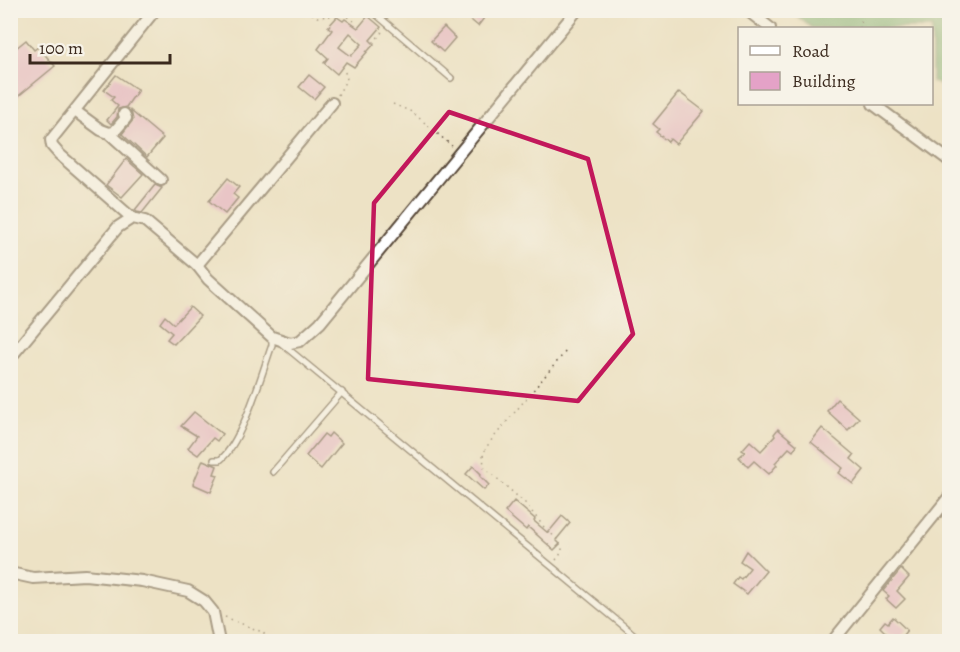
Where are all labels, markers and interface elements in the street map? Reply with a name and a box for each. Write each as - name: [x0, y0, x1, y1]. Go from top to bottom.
- scale bar: [30, 27, 170, 65]
- legend: [738, 27, 933, 105]
- text: 100 m: [39, 36, 83, 60]
- text: Road: [792, 39, 830, 63]
- text: Building: [792, 69, 856, 93]

